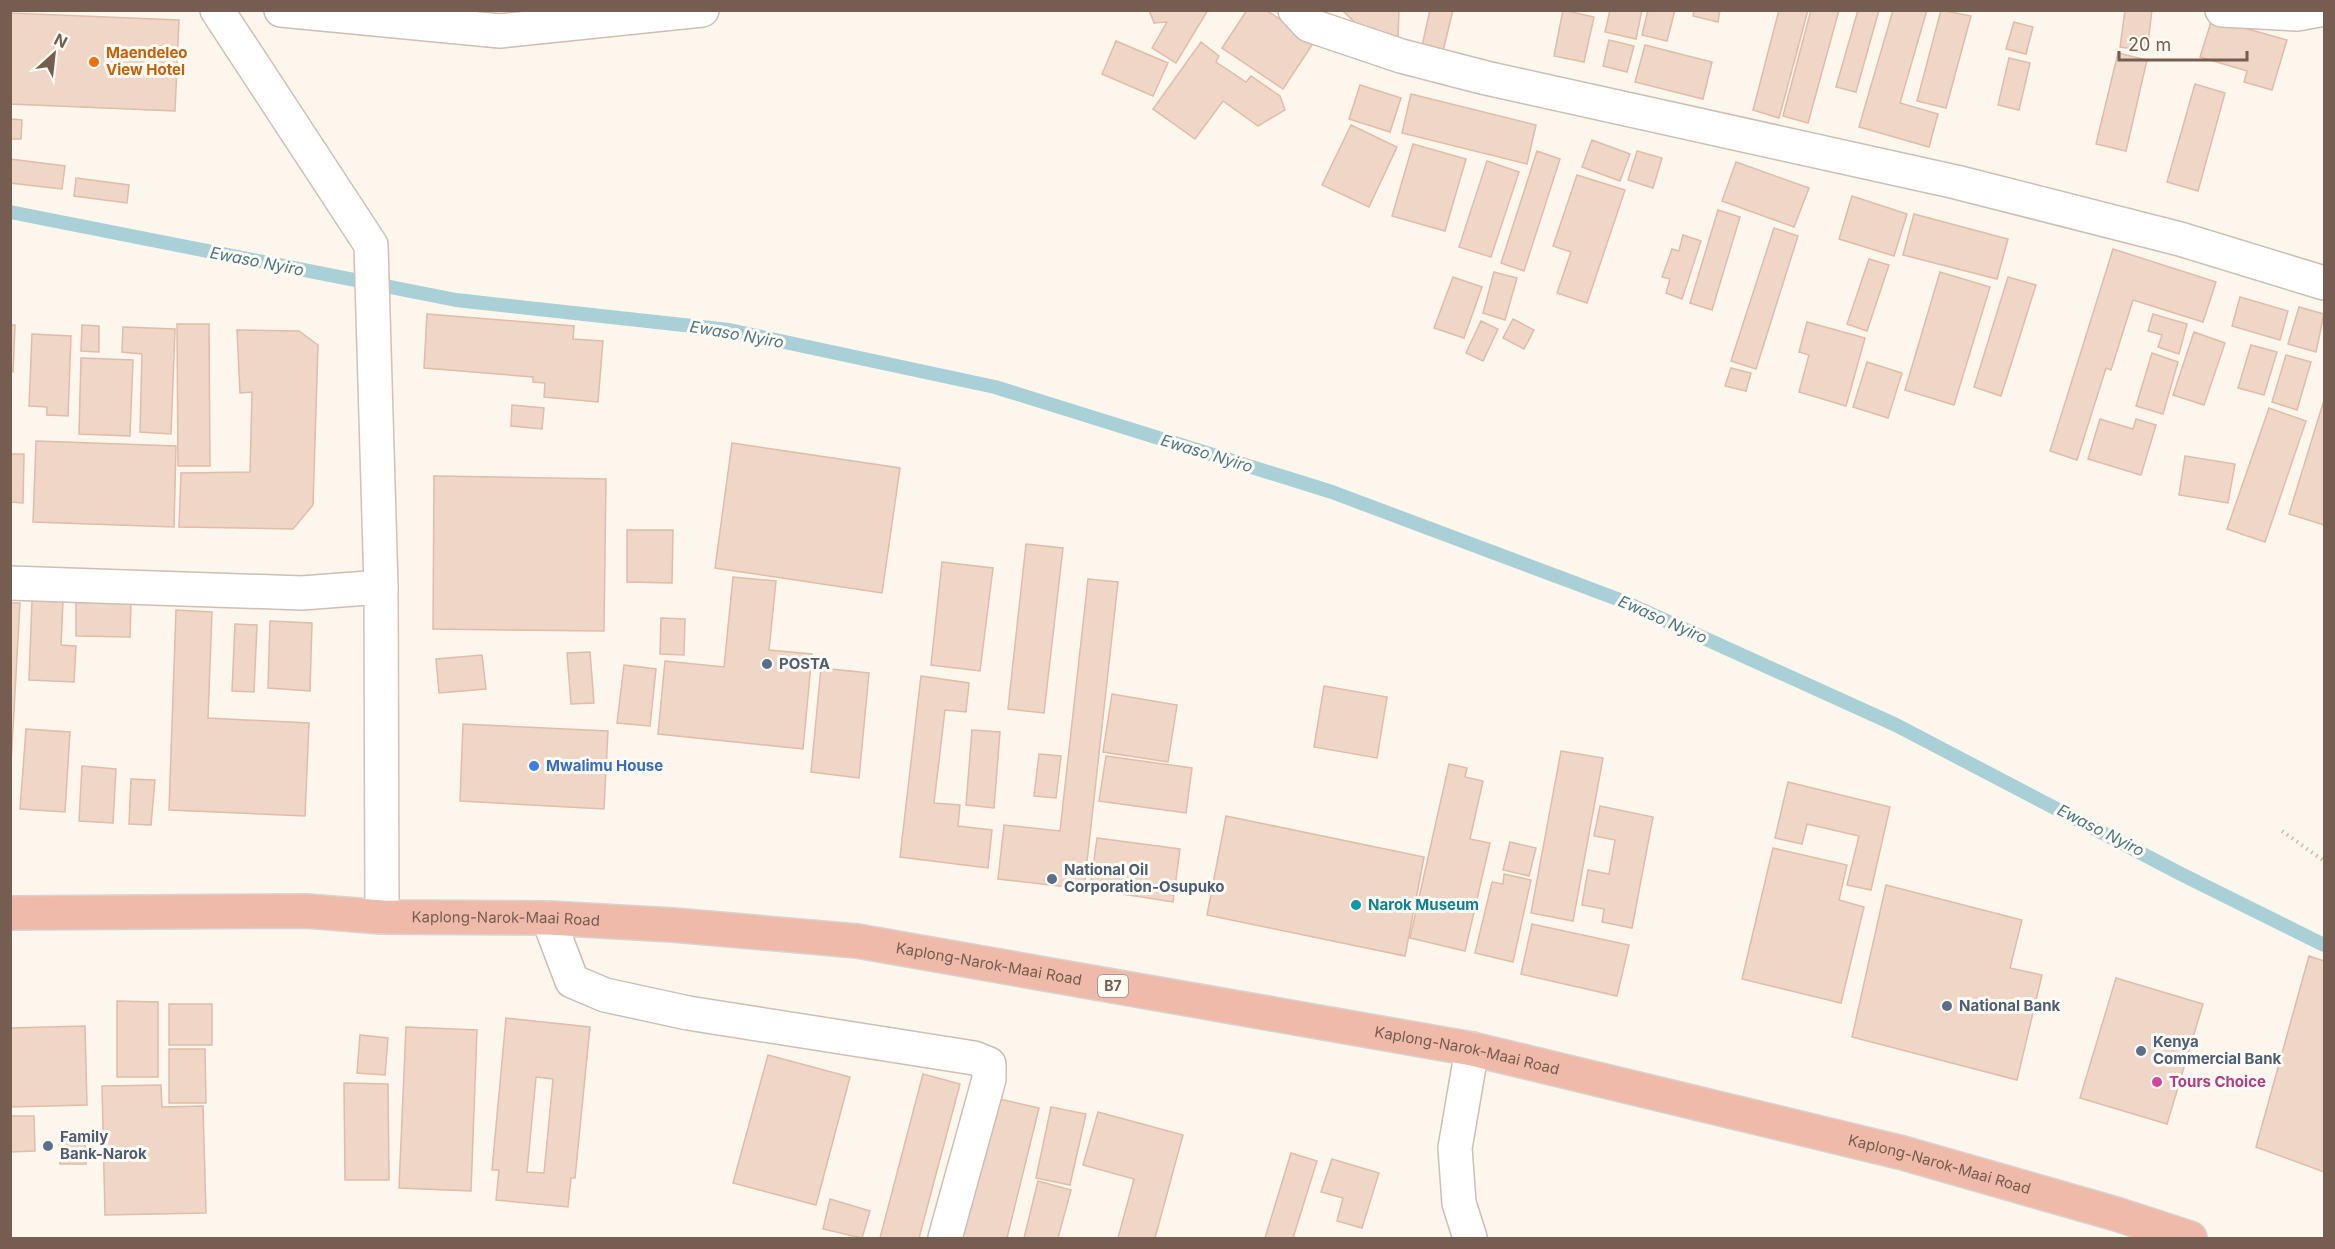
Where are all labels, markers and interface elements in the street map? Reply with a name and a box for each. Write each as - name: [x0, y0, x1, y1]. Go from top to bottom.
- north arrow: [24, 24, 84, 84]
- scale bar: [2119, 24, 2246, 62]
- text: N: [51, 29, 71, 52]
- text: 20 m: [2128, 34, 2171, 55]
- place label: Maendeleo View Hotel: [106, 43, 188, 79]
- marker: Maendeleo View Hotel: [87, 55, 101, 69]
- water label: Ewaso Nyiro: [208, 242, 306, 280]
- water label: Ewaso Nyiro: [688, 316, 786, 352]
- water label: Ewaso Nyiro: [1159, 430, 1255, 476]
- water label: Ewaso Nyiro: [1615, 591, 1711, 647]
- place label: POSTA: [779, 654, 830, 673]
- marker: POSTA: [760, 657, 774, 671]
- place label: Mwalimu House: [546, 756, 663, 775]
- marker: Mwalimu House: [527, 759, 541, 773]
- water label: Ewaso Nyiro: [2054, 799, 2148, 861]
- place label: National Oil Corporation-Osupuko: [1064, 860, 1225, 896]
- marker: National Oil Corporation-Osupuko: [1045, 872, 1059, 886]
- place label: Narok Museum: [1368, 895, 1479, 914]
- marker: Narok Museum: [1349, 898, 1363, 912]
- street label: Kaplong-Narok-Maai Road: [411, 907, 600, 930]
- street label: Kaplong-Narok-Maai Road: [894, 938, 1083, 989]
- road number: B7: [1098, 975, 1128, 997]
- place label: National Bank: [1959, 996, 2061, 1015]
- marker: National Bank: [1940, 999, 1954, 1013]
- street label: Kaplong-Narok-Maai Road: [1373, 1022, 1562, 1079]
- place label: Kenya Commercial Bank: [2153, 1032, 2282, 1068]
- marker: Kenya Commercial Bank: [2134, 1044, 2148, 1058]
- place label: Tours Choice: [2169, 1072, 2266, 1091]
- marker: Tours Choice: [2150, 1075, 2164, 1089]
- place label: Family Bank-Narok: [60, 1127, 147, 1163]
- street label: Kaplong-Narok-Maai Road: [1846, 1130, 2033, 1198]
- marker: Family Bank-Narok: [41, 1139, 55, 1153]

